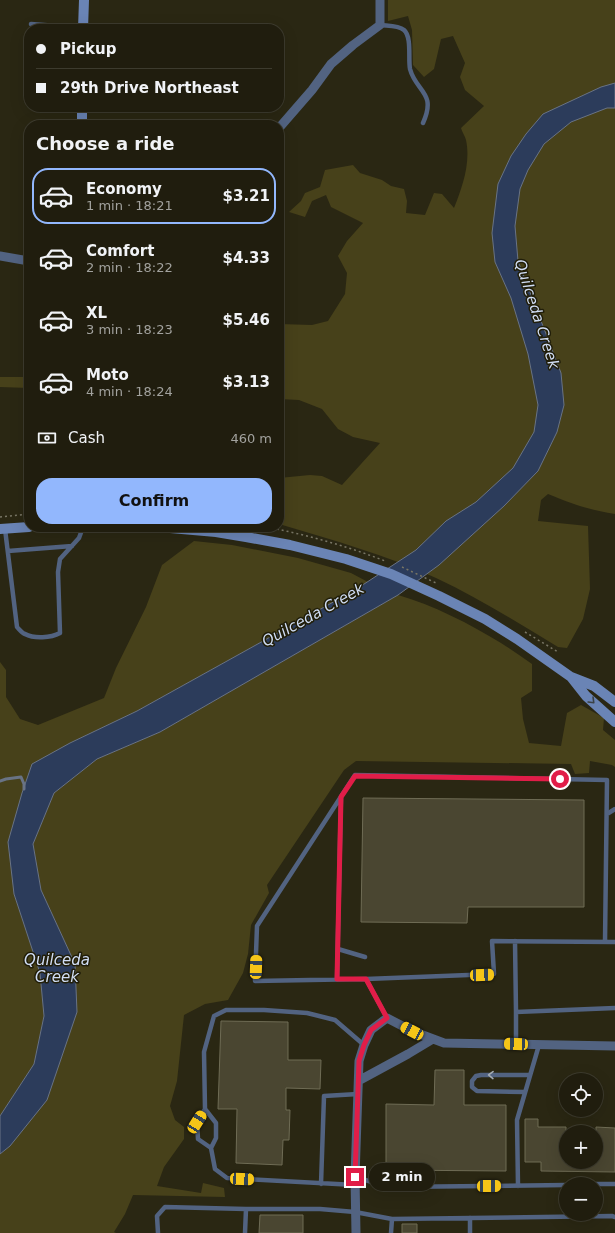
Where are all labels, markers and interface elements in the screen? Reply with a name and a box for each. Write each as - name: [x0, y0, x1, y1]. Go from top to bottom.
- text: Pickup: [60, 40, 116, 58]
- text: 29th Drive Northeast: [60, 79, 239, 97]
- text: Choose a ride: [36, 133, 175, 154]
- icon: car: [38, 178, 74, 214]
- text: Economy: [86, 180, 162, 198]
- text: $3.21: [223, 187, 270, 205]
- text: 1 min · 18:21: [86, 198, 173, 213]
- icon: car: [38, 240, 74, 276]
- text: Comfort: [86, 242, 154, 260]
- text: $4.33: [223, 249, 270, 267]
- water label: Quilceda Creek: [511, 257, 564, 372]
- text: 2 min · 18:22: [86, 260, 173, 275]
- icon: car: [38, 302, 74, 338]
- text: XL: [86, 304, 107, 322]
- text: $5.46: [223, 311, 270, 329]
- text: 3 min · 18:23: [86, 322, 173, 337]
- icon: car: [38, 364, 74, 400]
- text: Moto: [86, 366, 129, 384]
- text: $3.13: [223, 373, 270, 391]
- text: 4 min · 18:24: [86, 384, 173, 399]
- icon: cash: [36, 427, 58, 449]
- text: Cash: [68, 429, 105, 447]
- text: 460 m: [230, 431, 272, 446]
- button: Confirm: [36, 478, 272, 524]
- water label: Quilceda Creek: [259, 579, 369, 651]
- one-way arrow: [587, 696, 594, 704]
- route start: [551, 770, 569, 788]
- water label: Quilceda Creek: [24, 951, 90, 986]
- car: [250, 955, 262, 979]
- car: [470, 969, 494, 981]
- car: [399, 1020, 425, 1042]
- car: [504, 1038, 528, 1050]
- one-way arrow: [488, 1071, 494, 1079]
- map controls: [559, 1073, 603, 1221]
- button: locate: [559, 1073, 603, 1117]
- car: [186, 1109, 208, 1135]
- button: +: [559, 1125, 603, 1169]
- callout: 2 min: [369, 1163, 435, 1191]
- route end: [346, 1168, 364, 1186]
- text: 2 min: [382, 1169, 422, 1184]
- car: [230, 1172, 254, 1186]
- button: −: [559, 1177, 603, 1221]
- car: [477, 1180, 501, 1192]

